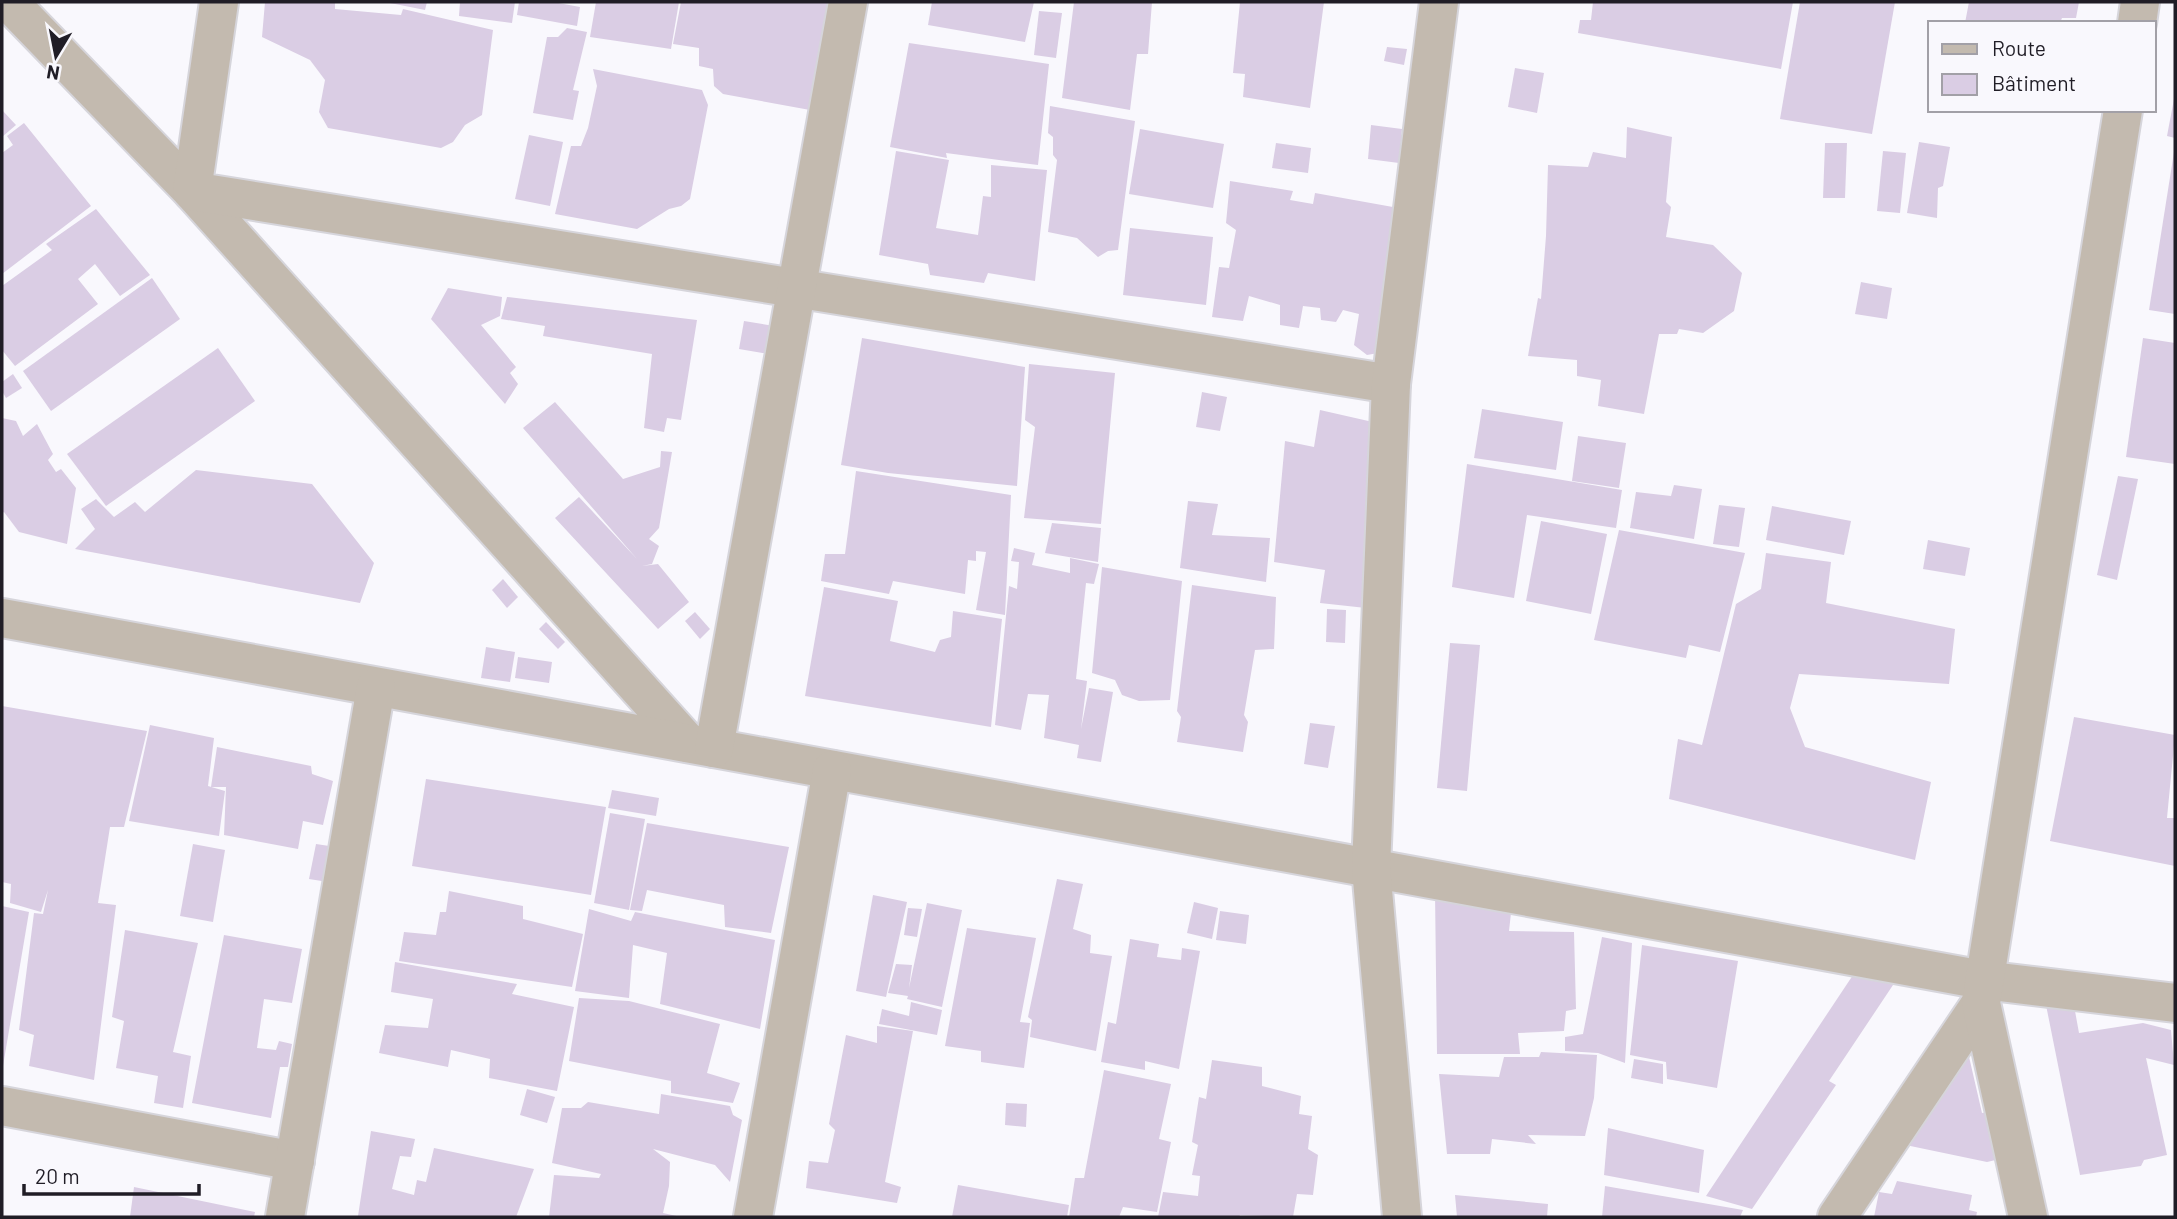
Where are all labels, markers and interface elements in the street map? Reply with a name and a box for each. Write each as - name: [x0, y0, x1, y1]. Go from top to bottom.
- north arrow: [21, 21, 91, 91]
- legend: [1928, 21, 2156, 112]
- text: Route: [1992, 35, 2046, 60]
- text: N: [45, 61, 61, 86]
- text: Bâtiment: [1992, 70, 2076, 95]
- scale bar: [24, 1152, 200, 1196]
- text: 20 m: [35, 1163, 80, 1188]

